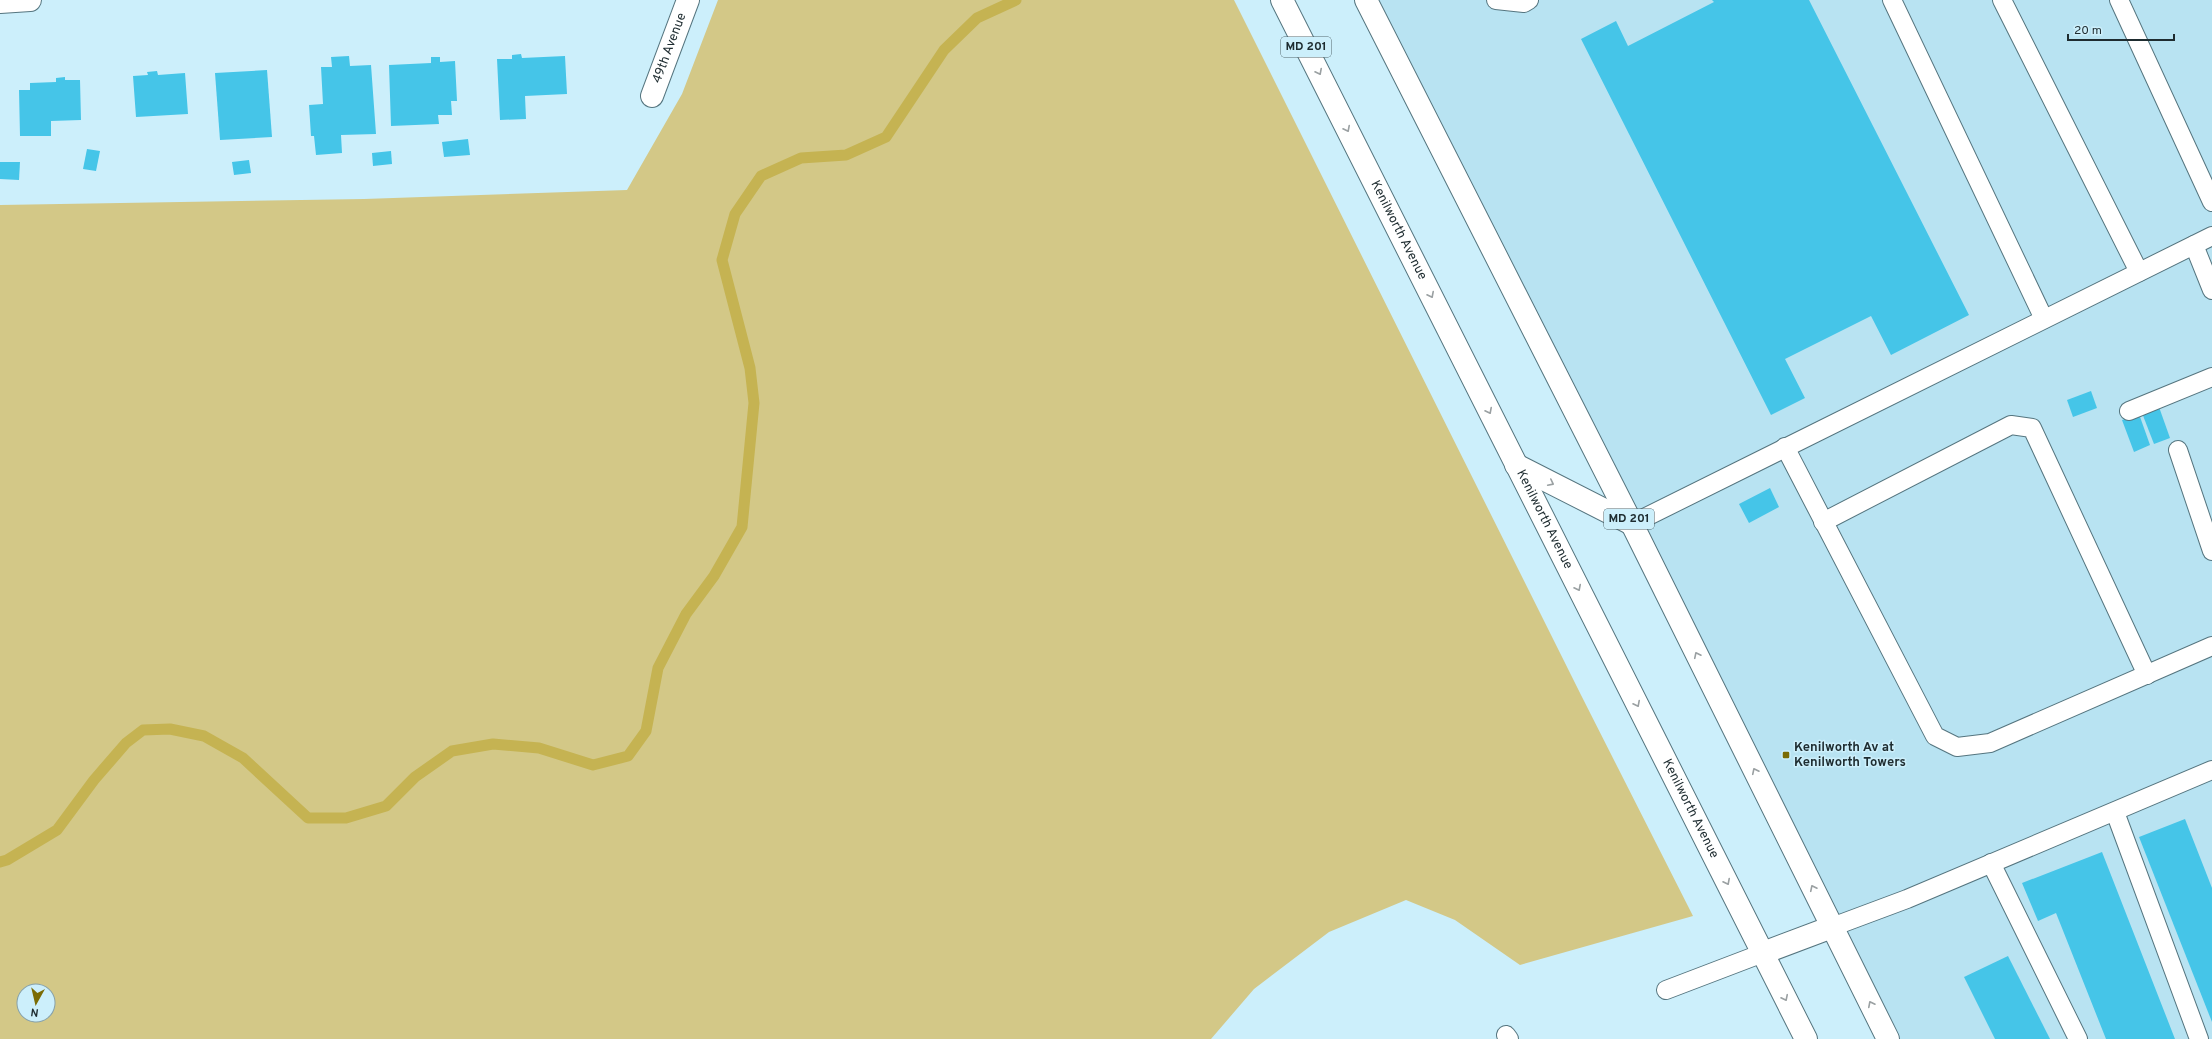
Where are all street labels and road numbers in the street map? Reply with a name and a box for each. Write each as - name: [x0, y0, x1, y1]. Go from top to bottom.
- street label: 49th Avenue: [649, 11, 690, 86]
- road number: MD 201: [1281, 37, 1331, 57]
- street label: Kenilworth Avenue: [1366, 178, 1430, 283]
- street label: Kenilworth Avenue: [1512, 467, 1576, 572]
- road number: MD 201: [1604, 509, 1654, 529]
- street label: Kenilworth Avenue: [1658, 757, 1722, 861]

